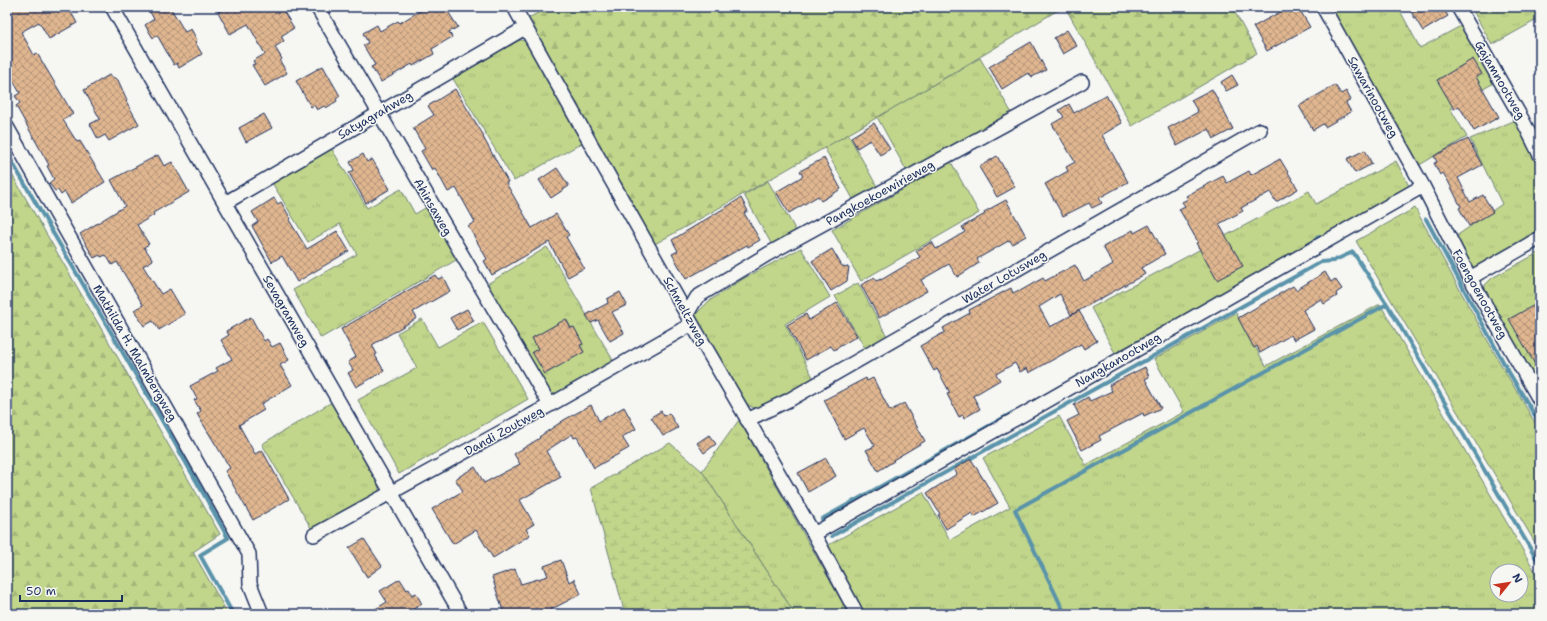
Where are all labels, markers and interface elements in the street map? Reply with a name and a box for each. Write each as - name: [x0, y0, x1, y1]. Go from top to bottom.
- street label: Gajamnootweg: [1471, 38, 1529, 122]
- street label: Sawarinootweg: [1344, 53, 1402, 141]
- street label: Satyagrahweg: [335, 87, 415, 143]
- street label: Pangkoekoewirieweg: [823, 157, 937, 229]
- street label: Ahinsaweg: [410, 175, 456, 239]
- street label: Water Lotusweg: [959, 246, 1049, 308]
- street label: Foengoenootweg: [1449, 246, 1511, 342]
- street label: Sevagramweg: [259, 272, 313, 350]
- street label: Schmeltzweg: [659, 274, 711, 348]
- street label: Mathilda H. Malmbergweg: [89, 282, 181, 424]
- street label: Nangkanootweg: [1072, 329, 1164, 391]
- street label: Dandi Zoutweg: [462, 403, 546, 459]
- north arrow: [1489, 563, 1529, 603]
- text: N: [1509, 571, 1526, 586]
- scale bar: [20, 577, 122, 603]
- text: 50 m: [26, 583, 56, 599]

